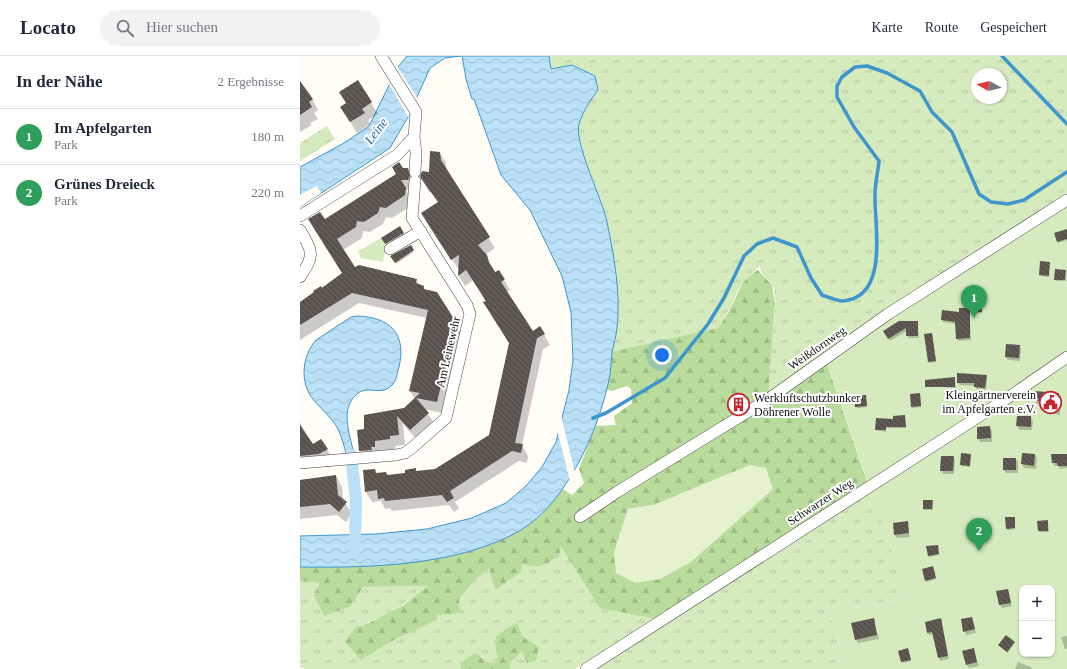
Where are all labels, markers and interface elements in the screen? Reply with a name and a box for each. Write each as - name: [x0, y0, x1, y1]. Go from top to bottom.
- search box: [100, 10, 380, 46]
- text: Locato: [20, 17, 76, 38]
- icon: search: [114, 17, 136, 39]
- text: Hier suchen: [146, 19, 218, 35]
- text: Karte: [872, 20, 903, 35]
- text: Route: [925, 20, 958, 35]
- text: Gespeichert: [980, 20, 1047, 35]
- north arrow: [971, 68, 1007, 104]
- text: In der Nähe: [16, 72, 103, 91]
- text: 2 Ergebnisse: [217, 74, 284, 89]
- water label: Leine: [361, 115, 391, 148]
- text: Im Apfelgarten: [54, 120, 152, 136]
- text: 1: [26, 129, 32, 144]
- text: 180 m: [251, 129, 284, 144]
- text: Park: [54, 137, 78, 152]
- text: Grünes Dreieck: [54, 176, 155, 192]
- text: 2: [26, 185, 32, 200]
- text: 220 m: [251, 185, 284, 200]
- text: Park: [54, 193, 78, 208]
- pin: 1: [961, 285, 987, 318]
- street label: Am Leinewehr: [433, 315, 463, 389]
- street label: Weißdornweg: [786, 323, 848, 373]
- your location: [652, 345, 672, 365]
- place label: Kleingärtnerverein im Apfelgarten e.V.: [942, 388, 1036, 416]
- public building icon: Kleingärtnerverein im Apfelgarten e.V.: [1038, 389, 1064, 415]
- place label: Werkluftschutzbunker Döhrener Wolle: [754, 391, 860, 419]
- building icon: Werkluftschutzbunker Döhrener Wolle: [725, 392, 751, 418]
- street label: Schwarzer Weg: [785, 476, 855, 528]
- pin: 2: [966, 518, 992, 551]
- map controls: [1019, 585, 1055, 657]
- button: +: [1019, 585, 1055, 621]
- button: −: [1019, 621, 1055, 657]

